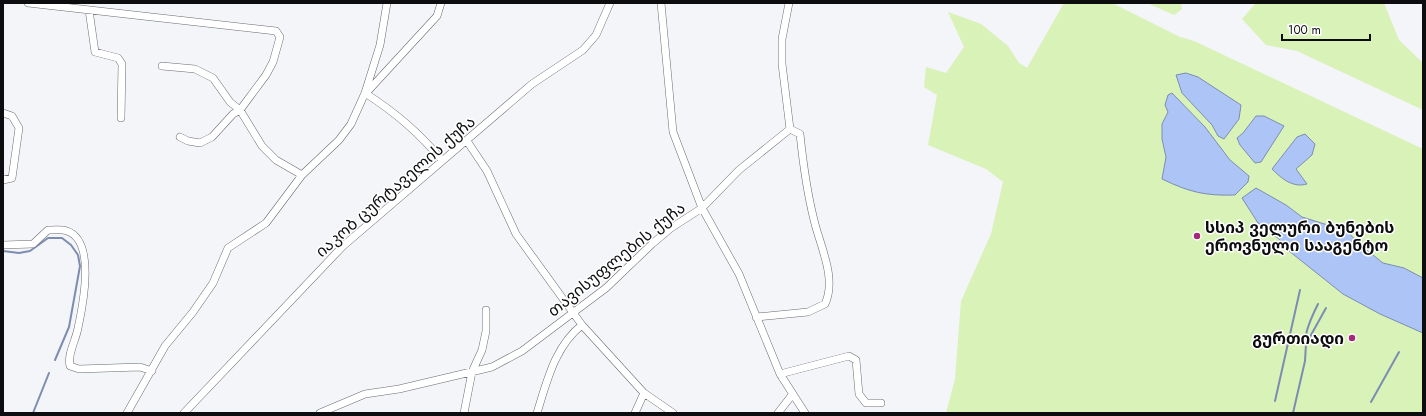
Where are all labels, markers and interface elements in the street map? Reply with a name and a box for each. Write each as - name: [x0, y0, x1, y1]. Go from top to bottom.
- scale bar: [1282, 16, 1370, 42]
- text: 100 m: [1288, 21, 1321, 39]
- street label: იაკობ ცურტაველის ქუჩა: [310, 110, 480, 262]
- street label: თავისუფლების ქუჩა: [543, 197, 690, 322]
- place label: სსიპ ველური ბუნების ეროვნული სააგენტო: [1205, 216, 1394, 257]
- marker: სსიპ ველური ბუნების ეროვნული სააგენტო: [1192, 231, 1202, 241]
- place label: გურთიადი: [1252, 327, 1344, 350]
- marker: გურთიადი: [1347, 333, 1357, 343]

